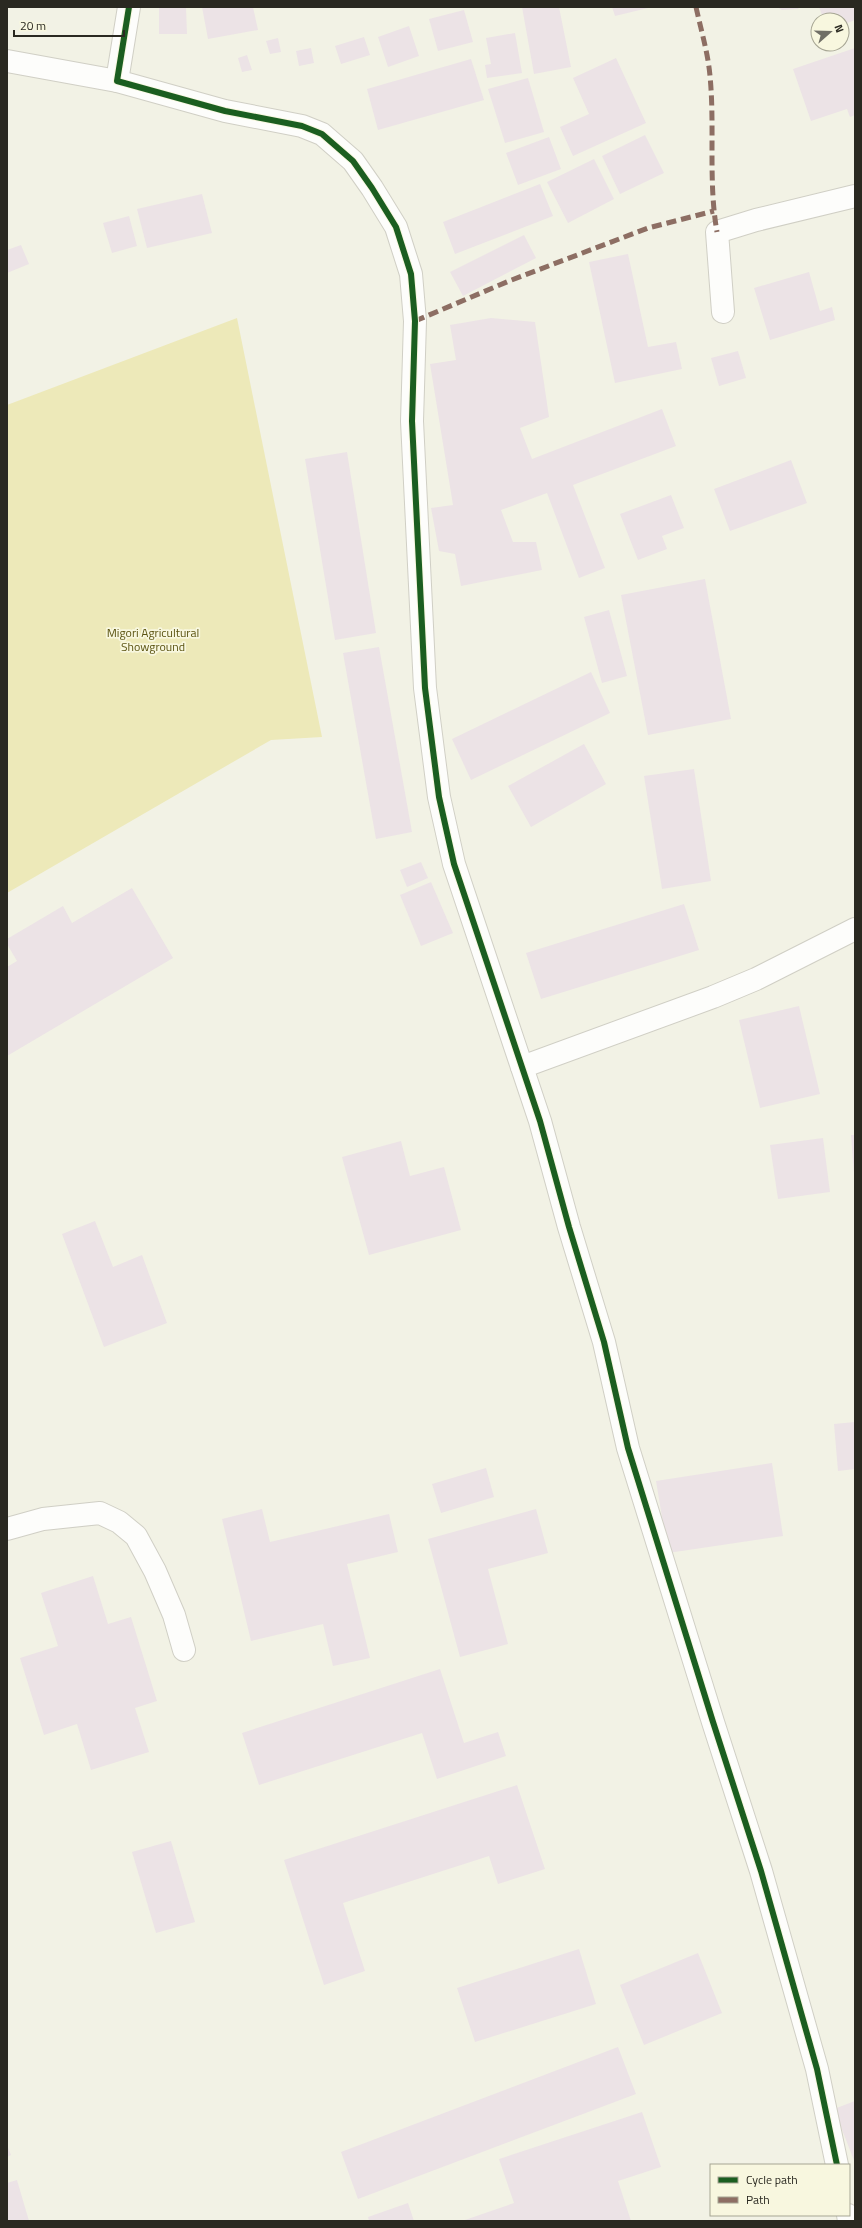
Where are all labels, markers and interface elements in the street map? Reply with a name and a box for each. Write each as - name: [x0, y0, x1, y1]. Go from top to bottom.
- scale bar: [14, 12, 124, 38]
- north arrow: [810, 12, 850, 52]
- text: 20 m: [20, 16, 46, 35]
- text: N: [831, 22, 848, 35]
- park label: Migori Agricultural Showground: [107, 623, 199, 656]
- legend: [710, 2164, 850, 2216]
- text: Cycle path: [746, 2170, 798, 2189]
- text: Path: [746, 2190, 770, 2209]

